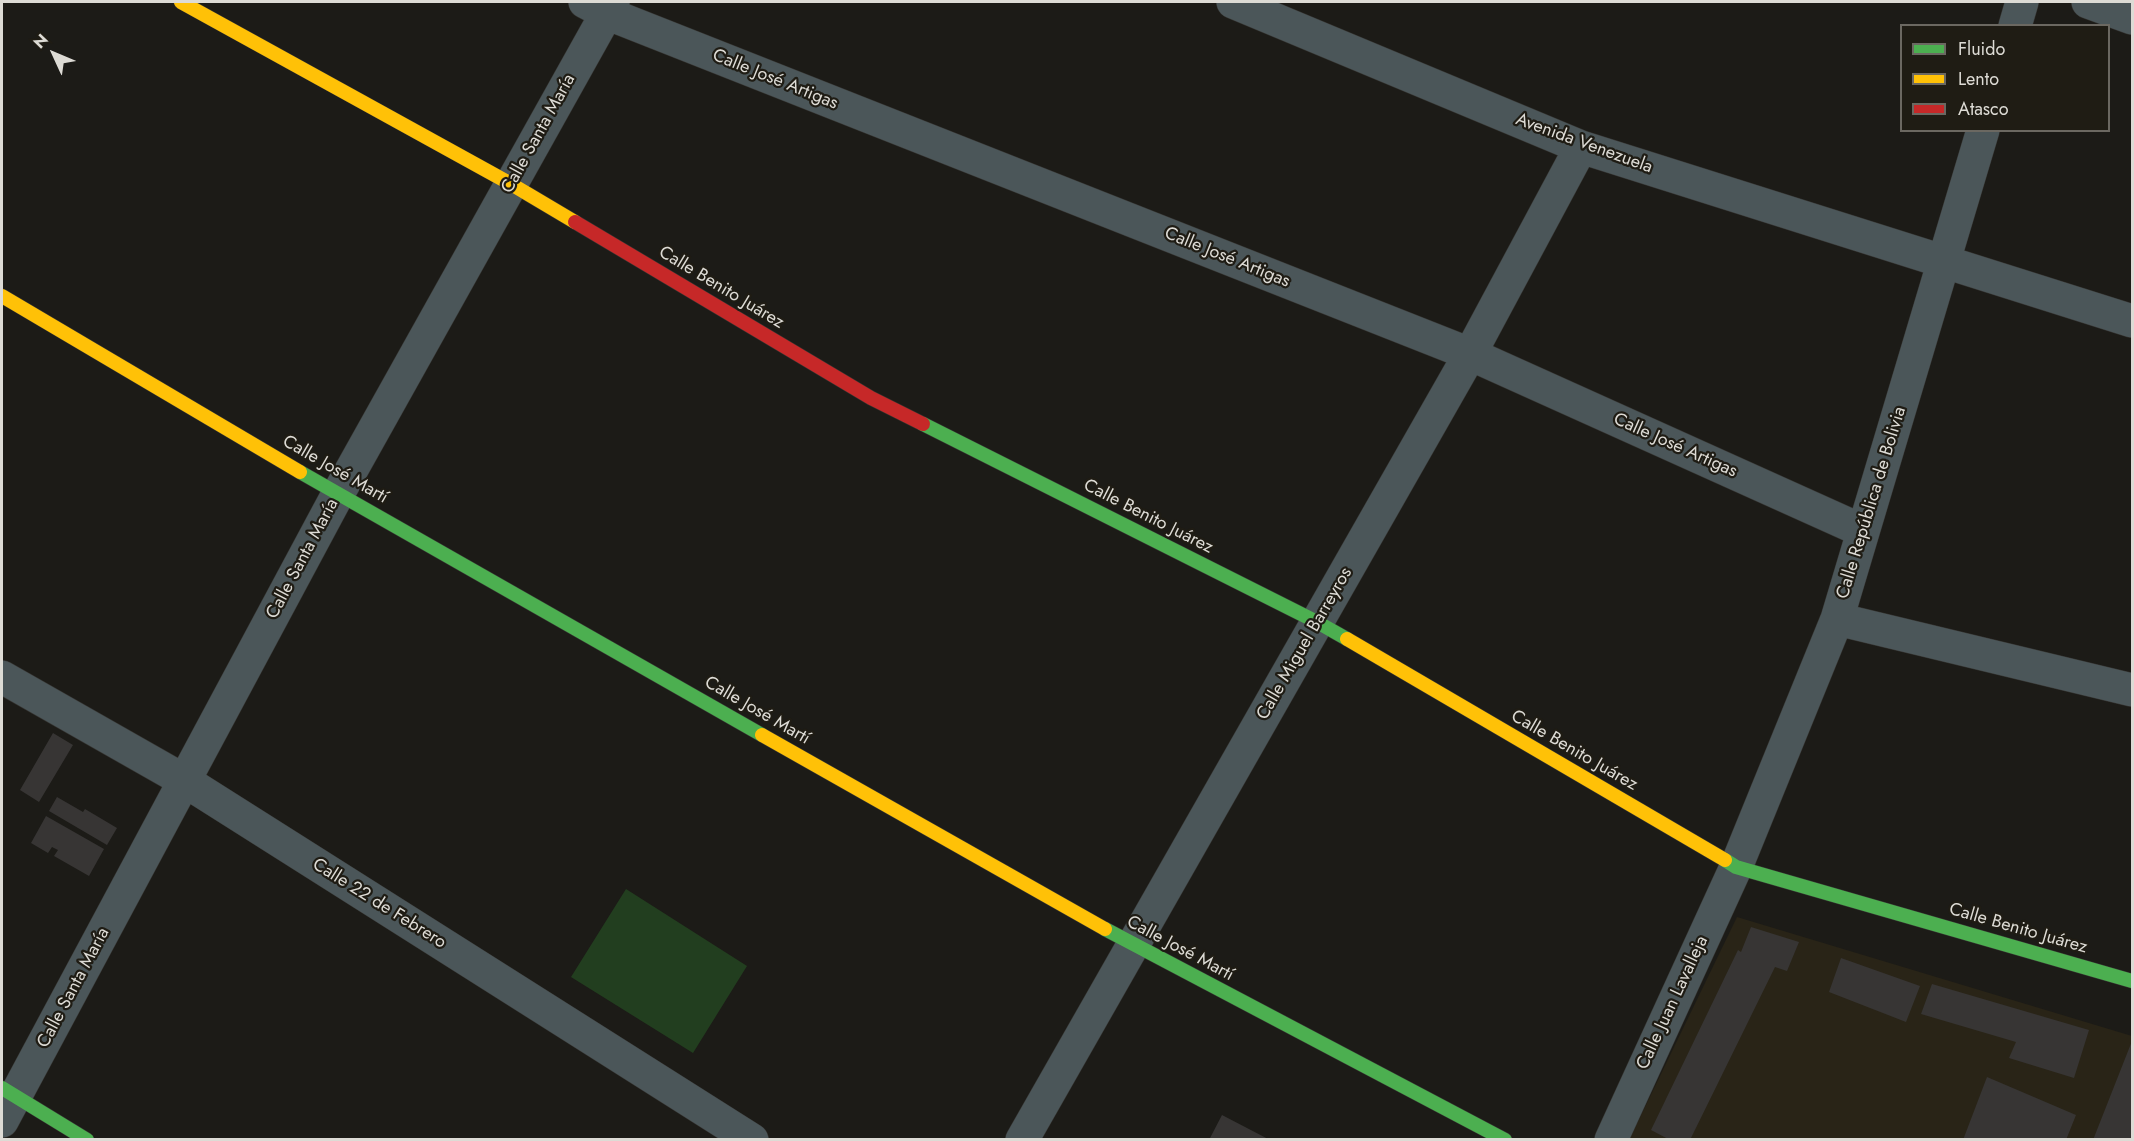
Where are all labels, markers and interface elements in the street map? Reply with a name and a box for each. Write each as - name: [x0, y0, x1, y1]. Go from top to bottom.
- north arrow: [24, 24, 84, 84]
- legend: [1900, 24, 2110, 132]
- text: N: [28, 29, 53, 54]
- text: Fluido: [1958, 36, 2005, 62]
- street label: Calle José Artigas: [709, 45, 841, 115]
- text: Lento: [1958, 66, 1999, 92]
- street label: Calle Santa María: [497, 71, 581, 197]
- text: Atasco: [1958, 96, 2009, 122]
- street label: Avenida Venezuela: [1513, 109, 1655, 179]
- street label: Calle José Artigas: [1161, 223, 1293, 293]
- street label: Calle Benito Juárez: [654, 242, 788, 334]
- street label: Calle República de Bolivia: [1832, 404, 1912, 602]
- street label: Calle José Artigas: [1610, 409, 1740, 483]
- street label: Calle José Martí: [278, 431, 392, 509]
- street label: Calle Benito Juárez: [1080, 475, 1216, 559]
- street label: Calle Santa María: [262, 495, 344, 623]
- street label: Calle Miguel Barreyros: [1253, 564, 1357, 724]
- street label: Calle José Martí: [700, 672, 814, 750]
- street label: Calle Benito Juárez: [1507, 706, 1641, 796]
- street label: Calle 22 de Febrero: [308, 854, 450, 954]
- street label: Calle Benito Juárez: [1946, 899, 2090, 959]
- street label: Calle José Martí: [1123, 912, 1237, 986]
- street label: Calle Santa María: [33, 924, 115, 1052]
- street label: Calle Juan Lavalleja: [1633, 933, 1713, 1073]

